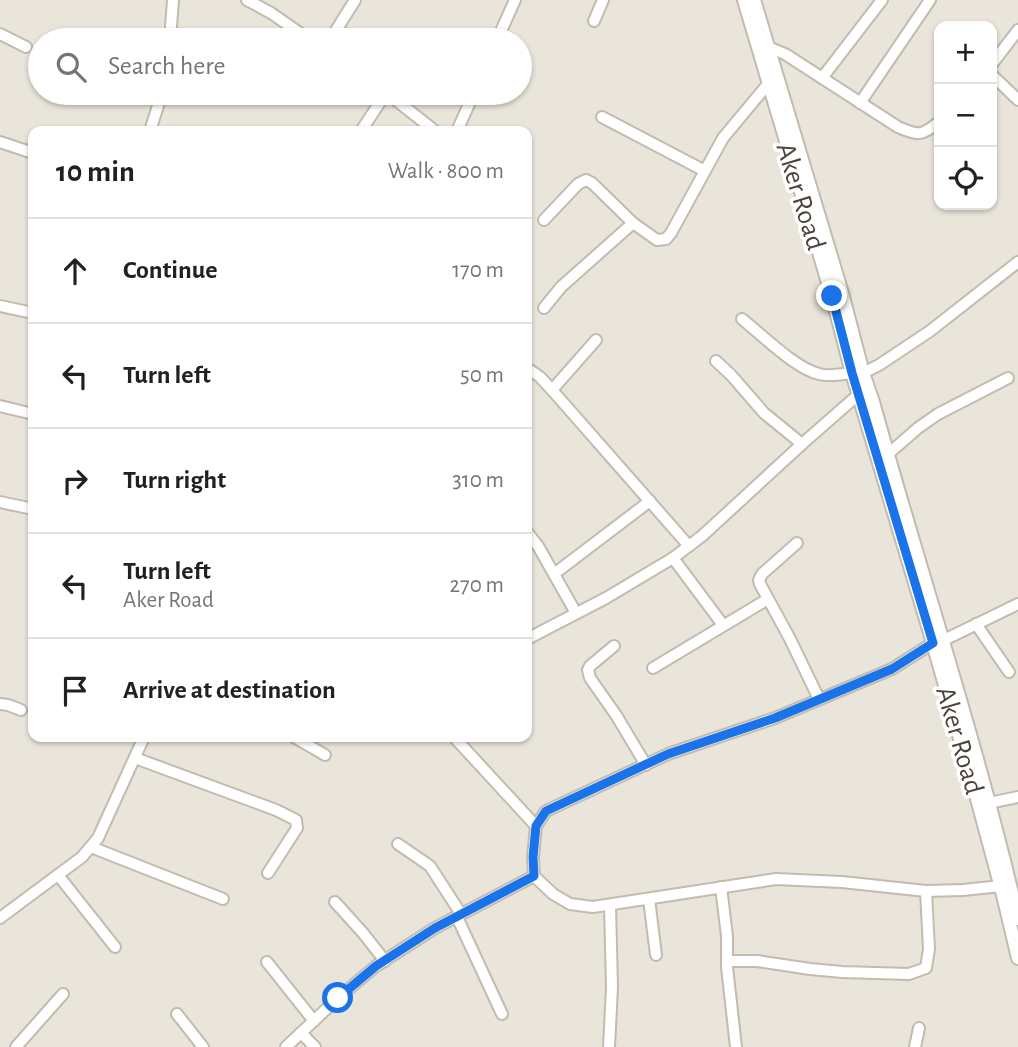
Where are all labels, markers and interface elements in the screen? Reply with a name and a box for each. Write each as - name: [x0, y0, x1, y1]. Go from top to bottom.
- map controls: [934, 21, 997, 210]
- button: +: [934, 21, 997, 84]
- search box: [28, 28, 532, 105]
- icon: search: [52, 48, 90, 86]
- text: Search here: [108, 53, 226, 79]
- button: −: [934, 84, 997, 147]
- street label: Aker Road: [771, 140, 830, 254]
- button: locate: [934, 147, 997, 210]
- text: 10 min: [56, 157, 135, 187]
- text: Walk · 800 m: [388, 160, 504, 183]
- icon: ahead: [56, 252, 94, 290]
- text: Continue: [123, 257, 218, 283]
- text: 170 m: [452, 259, 504, 282]
- route end: [816, 280, 847, 311]
- icon: left: [56, 357, 94, 395]
- text: Turn left: [123, 362, 211, 388]
- text: 50 m: [460, 364, 504, 387]
- icon: right: [56, 462, 94, 500]
- text: Turn right: [123, 467, 226, 493]
- text: 310 m: [452, 469, 504, 492]
- text: Turn left: [123, 558, 211, 584]
- icon: left: [56, 567, 94, 605]
- text: 270 m: [450, 574, 504, 597]
- text: Aker Road: [123, 589, 214, 612]
- icon: arrive: [56, 672, 94, 710]
- text: Arrive at destination: [123, 677, 336, 703]
- street label: Aker Road: [930, 683, 988, 798]
- route start: [322, 982, 353, 1013]

